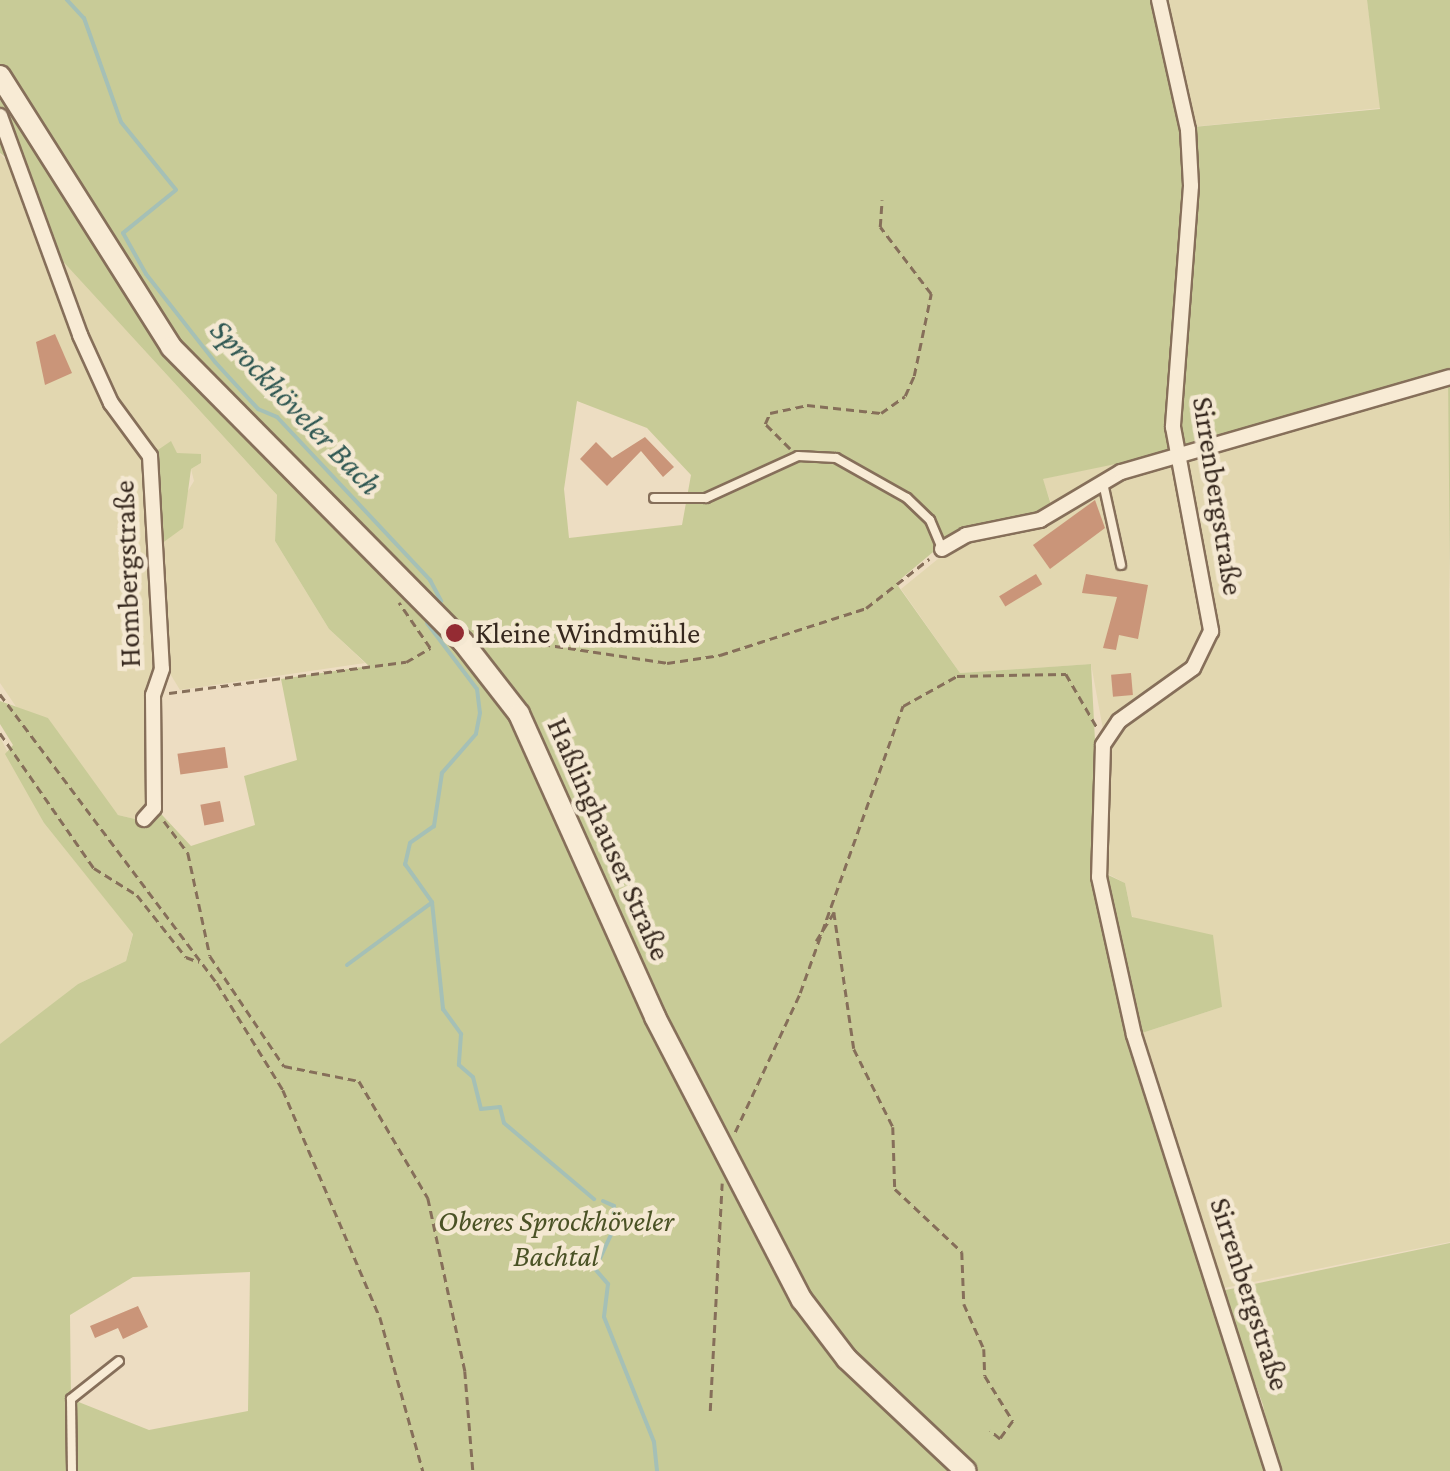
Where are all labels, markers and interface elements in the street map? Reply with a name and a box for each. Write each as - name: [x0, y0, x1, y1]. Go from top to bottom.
- water label: Sprockhöveler Bach: [202, 311, 390, 503]
- street label: Sirrenbergstraße: [1185, 394, 1251, 598]
- street label: Hombergstraße: [106, 480, 148, 668]
- place label: Kleine Windmühle: [475, 615, 700, 651]
- marker: Kleine Windmühle: [444, 622, 466, 644]
- street label: Haßlinghauser Straße: [539, 712, 679, 966]
- street label: Sirrenbergstraße: [1202, 1193, 1298, 1395]
- park label: Oberes Sprockhöveler Bachtal: [438, 1203, 674, 1274]

